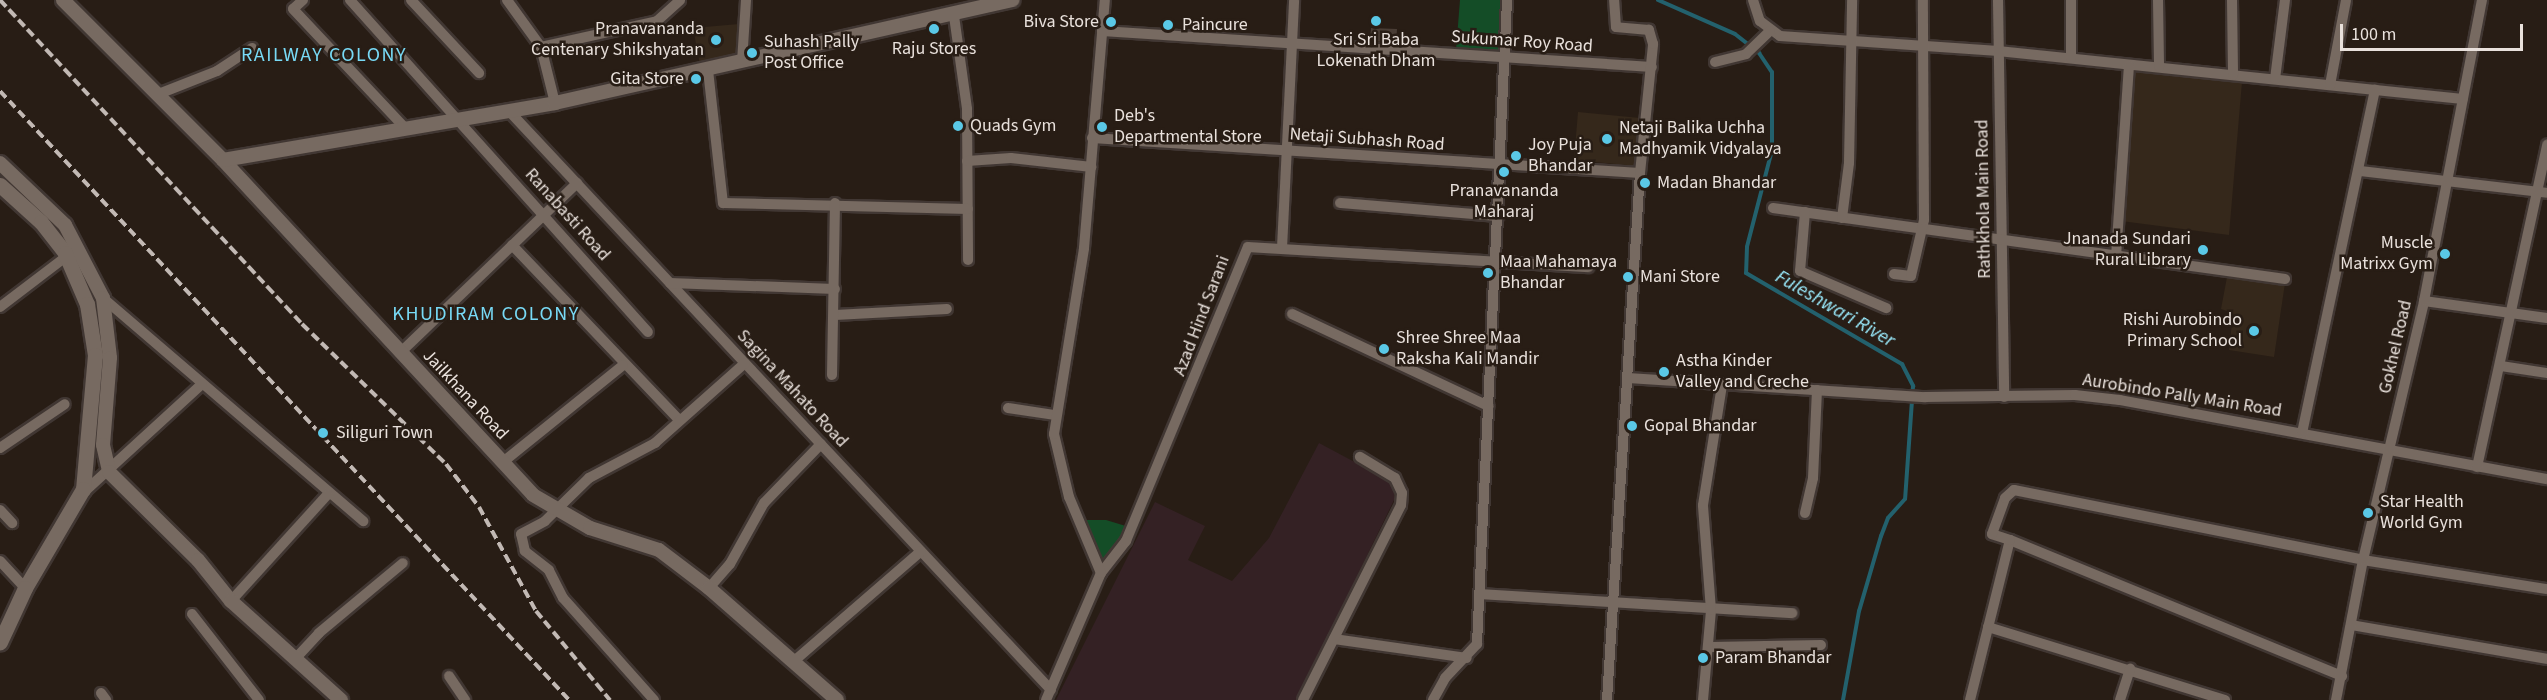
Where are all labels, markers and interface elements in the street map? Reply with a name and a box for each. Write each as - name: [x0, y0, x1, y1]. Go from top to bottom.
- place label: Biva Store: [1023, 11, 1099, 33]
- scale bar: [2343, 12, 2526, 50]
- place label: Paincure: [1182, 14, 1248, 36]
- marker: Sri Sri Baba Lokenath Dham: [1369, 14, 1383, 28]
- marker: Biva Store: [1104, 15, 1118, 29]
- marker: Paincure: [1159, 16, 1177, 34]
- place label: Pranavananda Centenary Shikshyatan: [531, 19, 704, 62]
- marker: Raju Stores: [927, 22, 941, 36]
- text: 100 m: [2351, 22, 2396, 47]
- street label: Sukumar Roy Road: [1450, 26, 1594, 58]
- place label: Sri Sri Baba Lokenath Dham: [1317, 30, 1435, 72]
- place label: Suhash Pally Post Office: [764, 32, 859, 74]
- marker: Pranavananda Centenary Shikshyatan: [709, 33, 723, 47]
- place label: Raju Stores: [892, 38, 976, 60]
- district label: RAILWAY COLONY: [241, 43, 407, 67]
- marker: Suhash Pally Post Office: [745, 46, 759, 60]
- place label: Gita Store: [610, 68, 684, 90]
- marker: Gita Store: [689, 72, 703, 86]
- place label: Deb's Departmental Store: [1114, 106, 1262, 148]
- place label: Quads Gym: [970, 115, 1056, 137]
- place label: Netaji Balika Uchha Madhyamik Vidyalaya: [1619, 118, 1782, 160]
- marker: Quads Gym: [951, 119, 965, 133]
- street label: Rathkhola Main Road: [1972, 119, 1996, 279]
- marker: Deb's Departmental Store: [1095, 120, 1109, 134]
- street label: Netaji Subhash Road: [1289, 124, 1445, 156]
- marker: Netaji Balika Uchha Madhyamik Vidyalaya: [1600, 132, 1614, 146]
- place label: Joy Puja Bhandar: [1528, 135, 1593, 178]
- marker: Joy Puja Bhandar: [1509, 149, 1523, 163]
- street label: Ranabasti Road: [520, 164, 614, 266]
- marker: Pranavananda Maharaj: [1497, 165, 1511, 179]
- place label: Madan Bhandar: [1657, 172, 1776, 194]
- marker: Madan Bhandar: [1638, 176, 1652, 190]
- place label: Pranavananda Maharaj: [1450, 181, 1558, 224]
- place label: Jnanada Sundari Rural Library: [2063, 229, 2191, 272]
- place label: Muscle Matrixx Gym: [2340, 233, 2433, 276]
- marker: Jnanada Sundari Rural Library: [2196, 243, 2210, 257]
- marker: Muscle Matrixx Gym: [2438, 247, 2452, 261]
- place label: Maa Mahamaya Bhandar: [1500, 252, 1617, 294]
- street label: Azad Hind Sarani: [1169, 253, 1235, 379]
- water label: Fuleshwari River: [1771, 265, 1899, 353]
- marker: Maa Mahamaya Bhandar: [1481, 266, 1495, 280]
- place label: Mani Store: [1640, 266, 1720, 288]
- marker: Mani Store: [1621, 270, 1635, 284]
- street label: Gokhel Road: [2375, 298, 2417, 396]
- district label: KHUDIRAM COLONY: [392, 302, 580, 326]
- place label: Rishi Aurobindo Primary School: [2123, 310, 2242, 352]
- marker: Rishi Aurobindo Primary School: [2247, 324, 2261, 338]
- street label: Sagina Mahato Road: [732, 326, 852, 452]
- place label: Shree Shree Maa Raksha Kali Mandir: [1396, 328, 1539, 370]
- marker: Shree Shree Maa Raksha Kali Mandir: [1377, 342, 1391, 356]
- street label: Jailkhana Road: [418, 345, 512, 445]
- place label: Astha Kinder Valley and Creche: [1676, 351, 1809, 394]
- marker: Astha Kinder Valley and Creche: [1657, 365, 1671, 379]
- street label: Aurobindo Pally Main Road: [2081, 370, 2283, 422]
- place label: Gopal Bhandar: [1644, 415, 1756, 437]
- marker: Gopal Bhandar: [1625, 419, 1639, 433]
- place label: Siliguri Town: [336, 422, 433, 444]
- marker: Siliguri Town: [314, 424, 332, 442]
- place label: Star Health World Gym: [2380, 492, 2464, 534]
- marker: Star Health World Gym: [2361, 506, 2375, 520]
- place label: Param Bhandar: [1715, 647, 1832, 669]
- marker: Param Bhandar: [1696, 651, 1710, 665]

